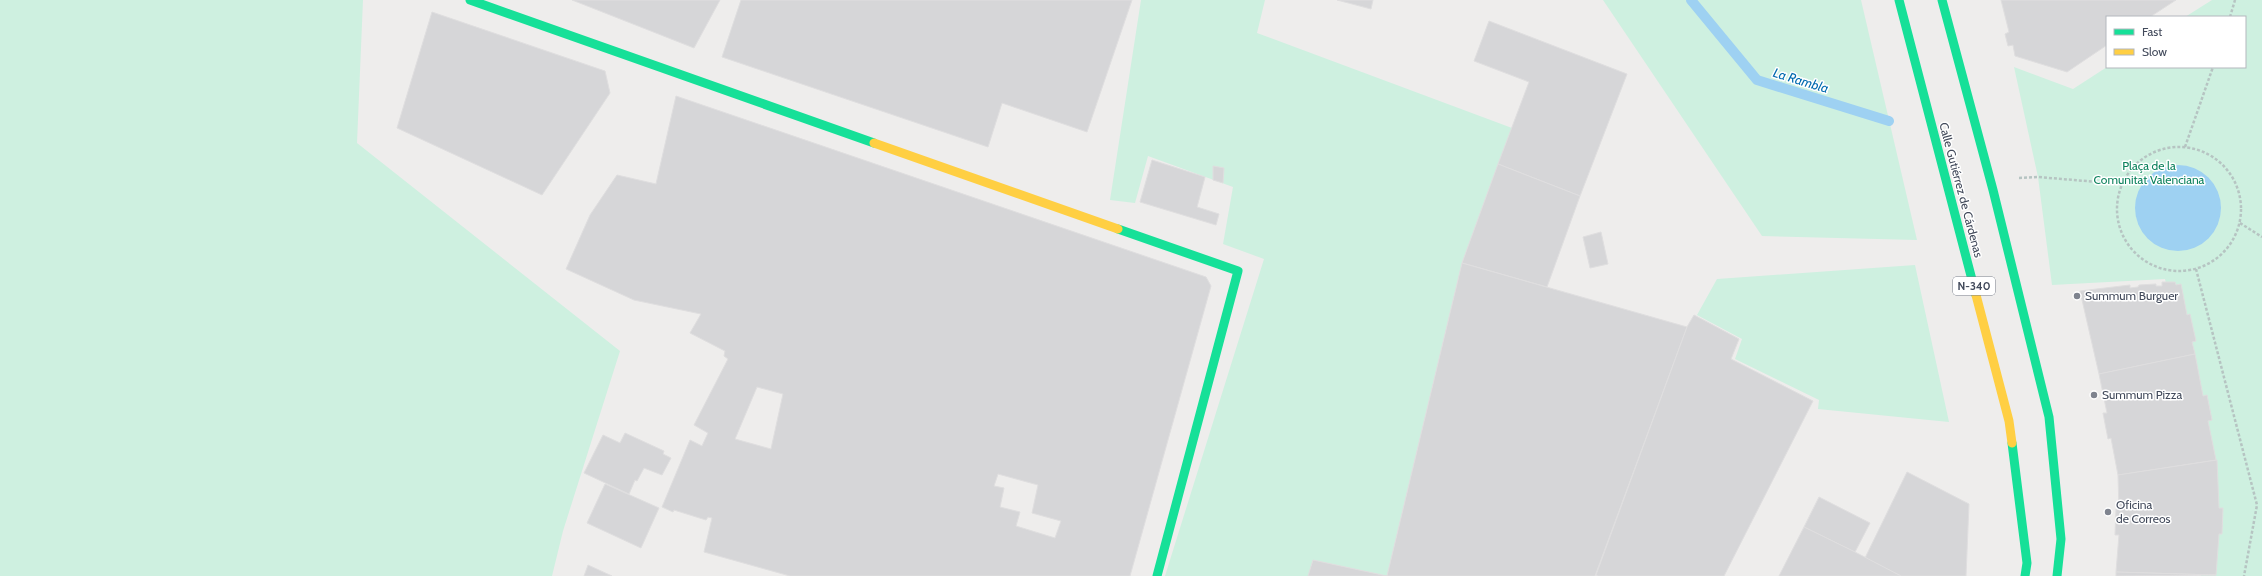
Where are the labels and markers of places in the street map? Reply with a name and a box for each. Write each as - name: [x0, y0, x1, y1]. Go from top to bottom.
- place label: Summum Burguer: [2085, 288, 2178, 303]
- marker: Summum Burguer: [2072, 291, 2082, 301]
- place label: Summum Pizza: [2102, 387, 2182, 402]
- marker: Summum Pizza: [2089, 390, 2099, 400]
- place label: Oficina de Correos: [2116, 497, 2171, 526]
- marker: Oficina de Correos: [2103, 507, 2113, 517]

